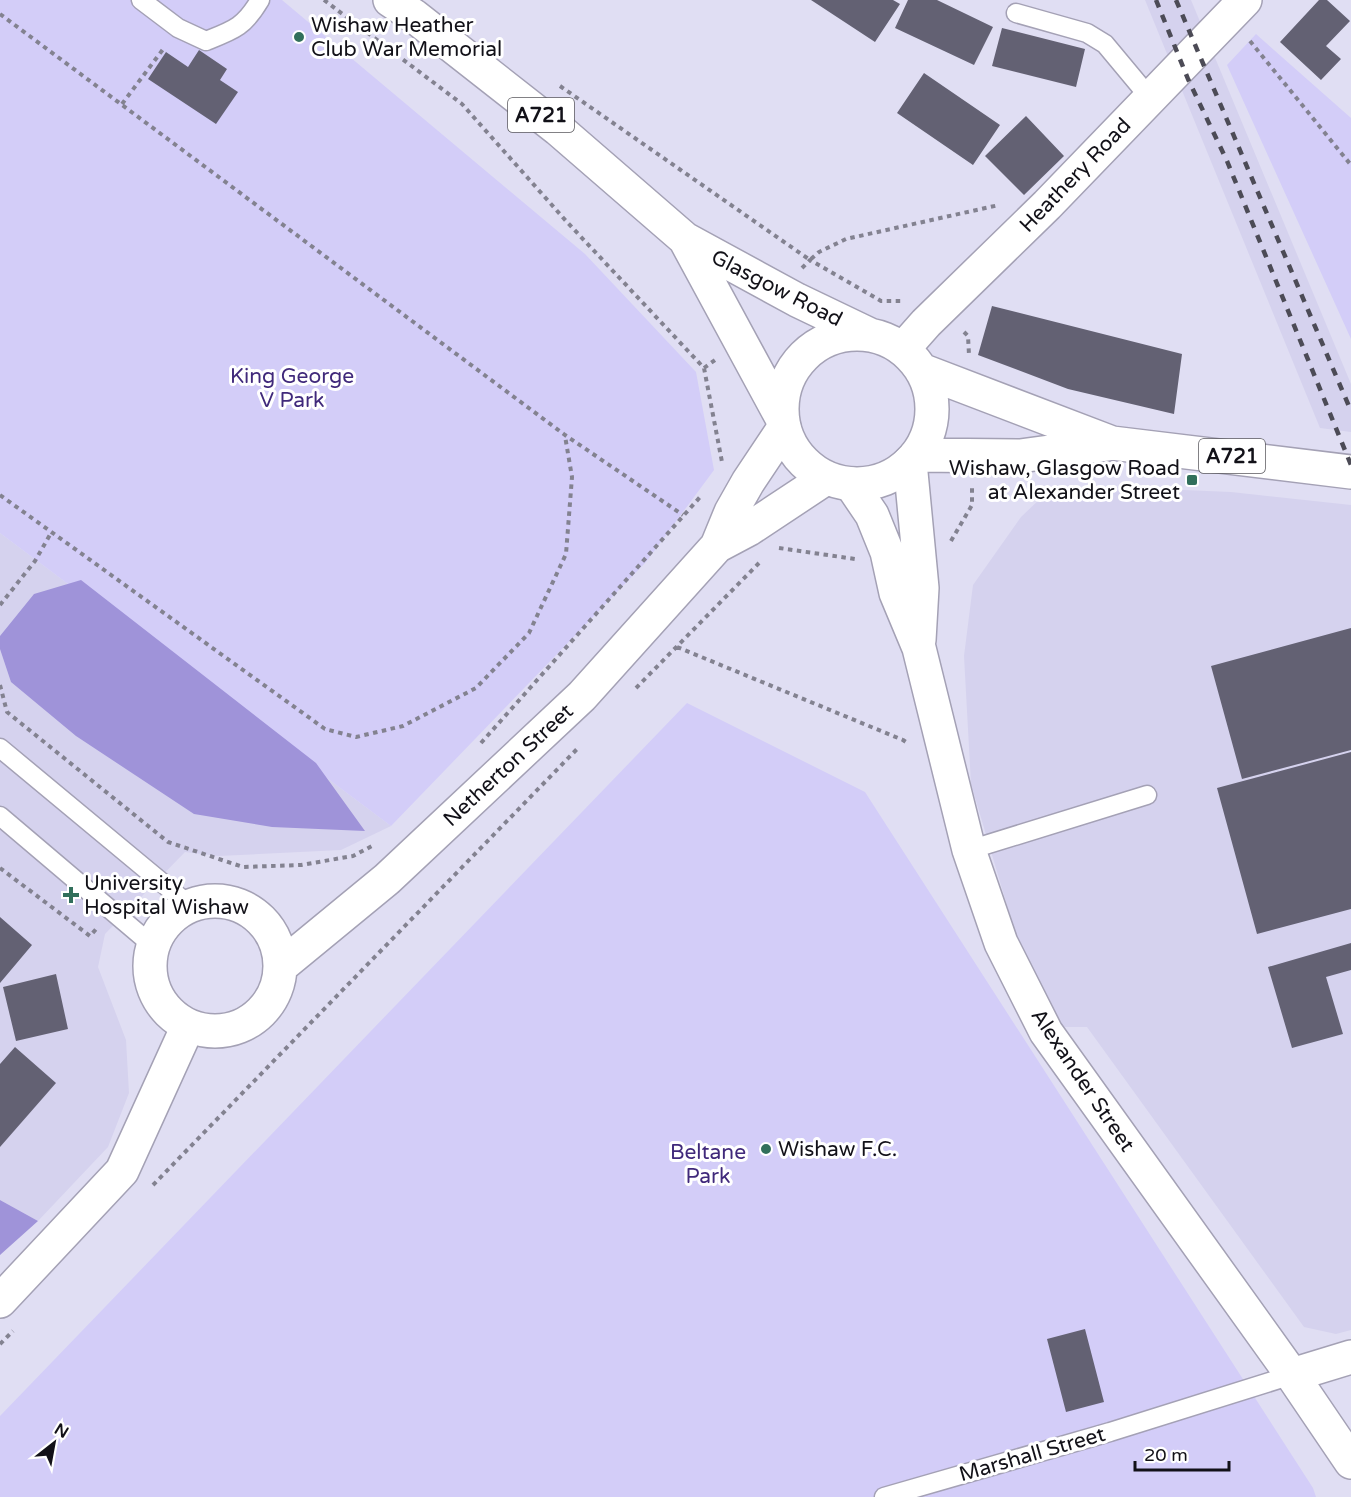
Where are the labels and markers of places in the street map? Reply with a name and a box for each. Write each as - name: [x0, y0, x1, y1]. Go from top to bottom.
- place label: Wishaw Heather Club War Memorial: [311, 13, 502, 62]
- marker: Wishaw Heather Club War Memorial: [292, 30, 306, 44]
- place label: Wishaw, Glasgow Road at Alexander Street: [949, 456, 1180, 505]
- marker: Wishaw, Glasgow Road at Alexander Street: [1185, 473, 1199, 487]
- place label: University Hospital Wishaw: [84, 871, 249, 920]
- marker: University Hospital Wishaw: [62, 886, 80, 904]
- place label: Wishaw F.C.: [778, 1137, 897, 1162]
- marker: Wishaw F.C.: [759, 1142, 773, 1156]

